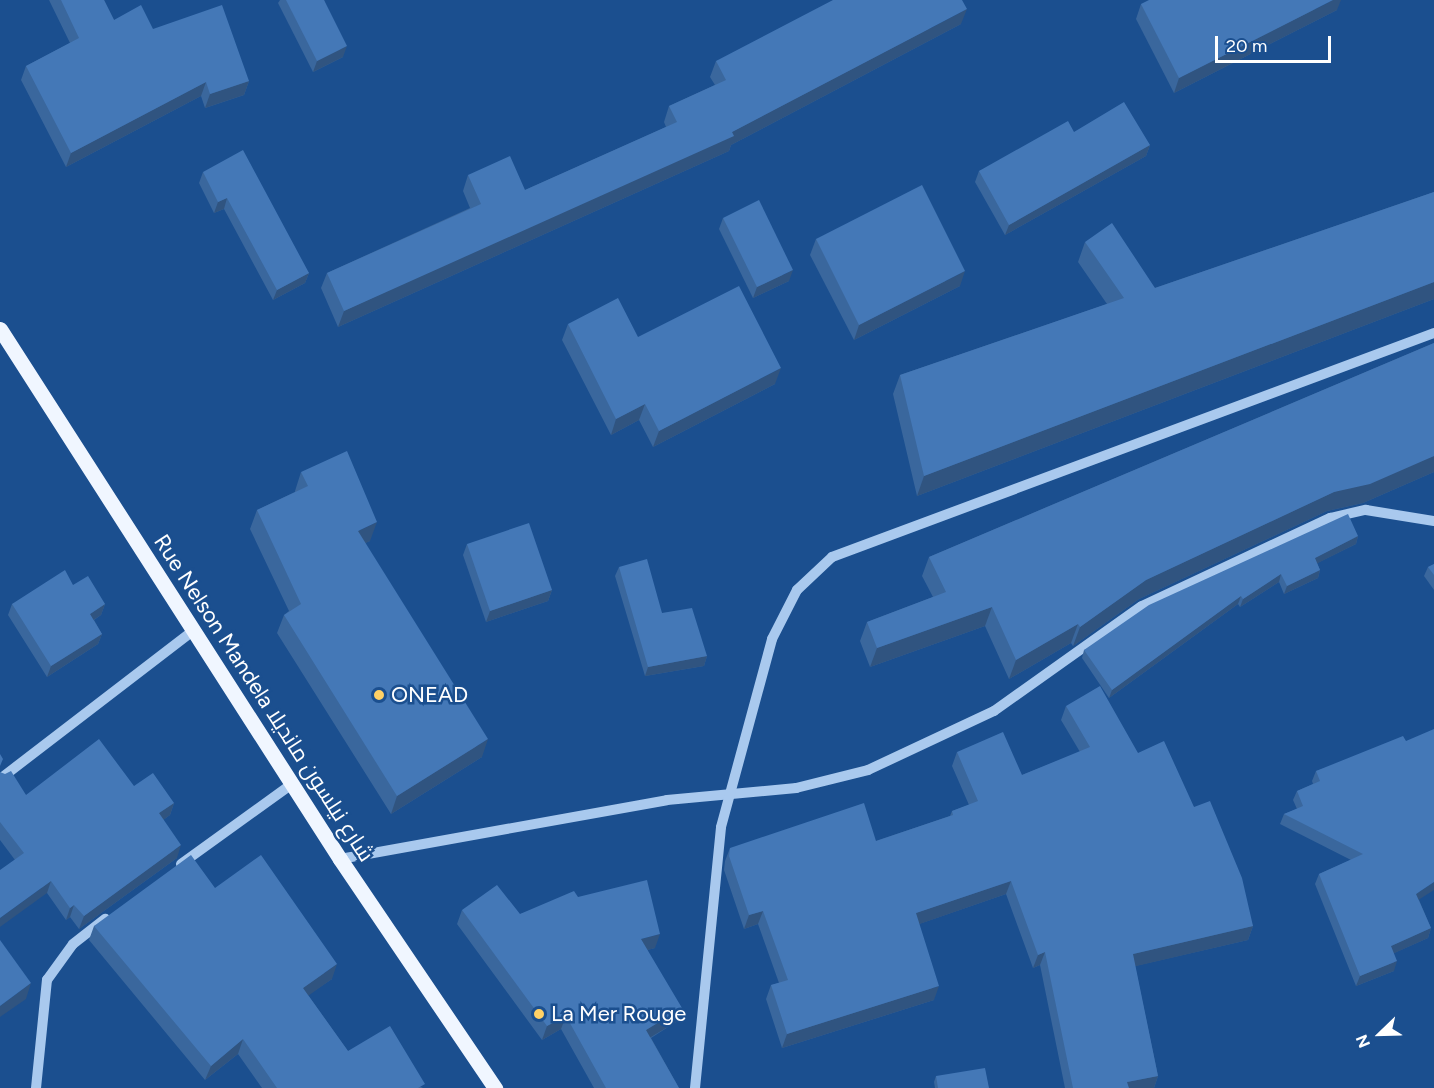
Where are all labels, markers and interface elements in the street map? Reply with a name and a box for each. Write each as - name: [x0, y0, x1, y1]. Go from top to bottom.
- scale bar: [1218, 24, 1334, 62]
- text: 20 m: [1226, 35, 1267, 57]
- street label: Rue Nelson Mandela شارع نيلسون مانديلا: [148, 530, 380, 866]
- place label: ONEAD: [391, 682, 468, 708]
- marker: ONEAD: [372, 688, 386, 702]
- place label: La Mer Rouge: [551, 1001, 686, 1027]
- north arrow: [1350, 1004, 1410, 1064]
- marker: La Mer Rouge: [532, 1007, 546, 1021]
- text: N: [1352, 1032, 1374, 1051]

